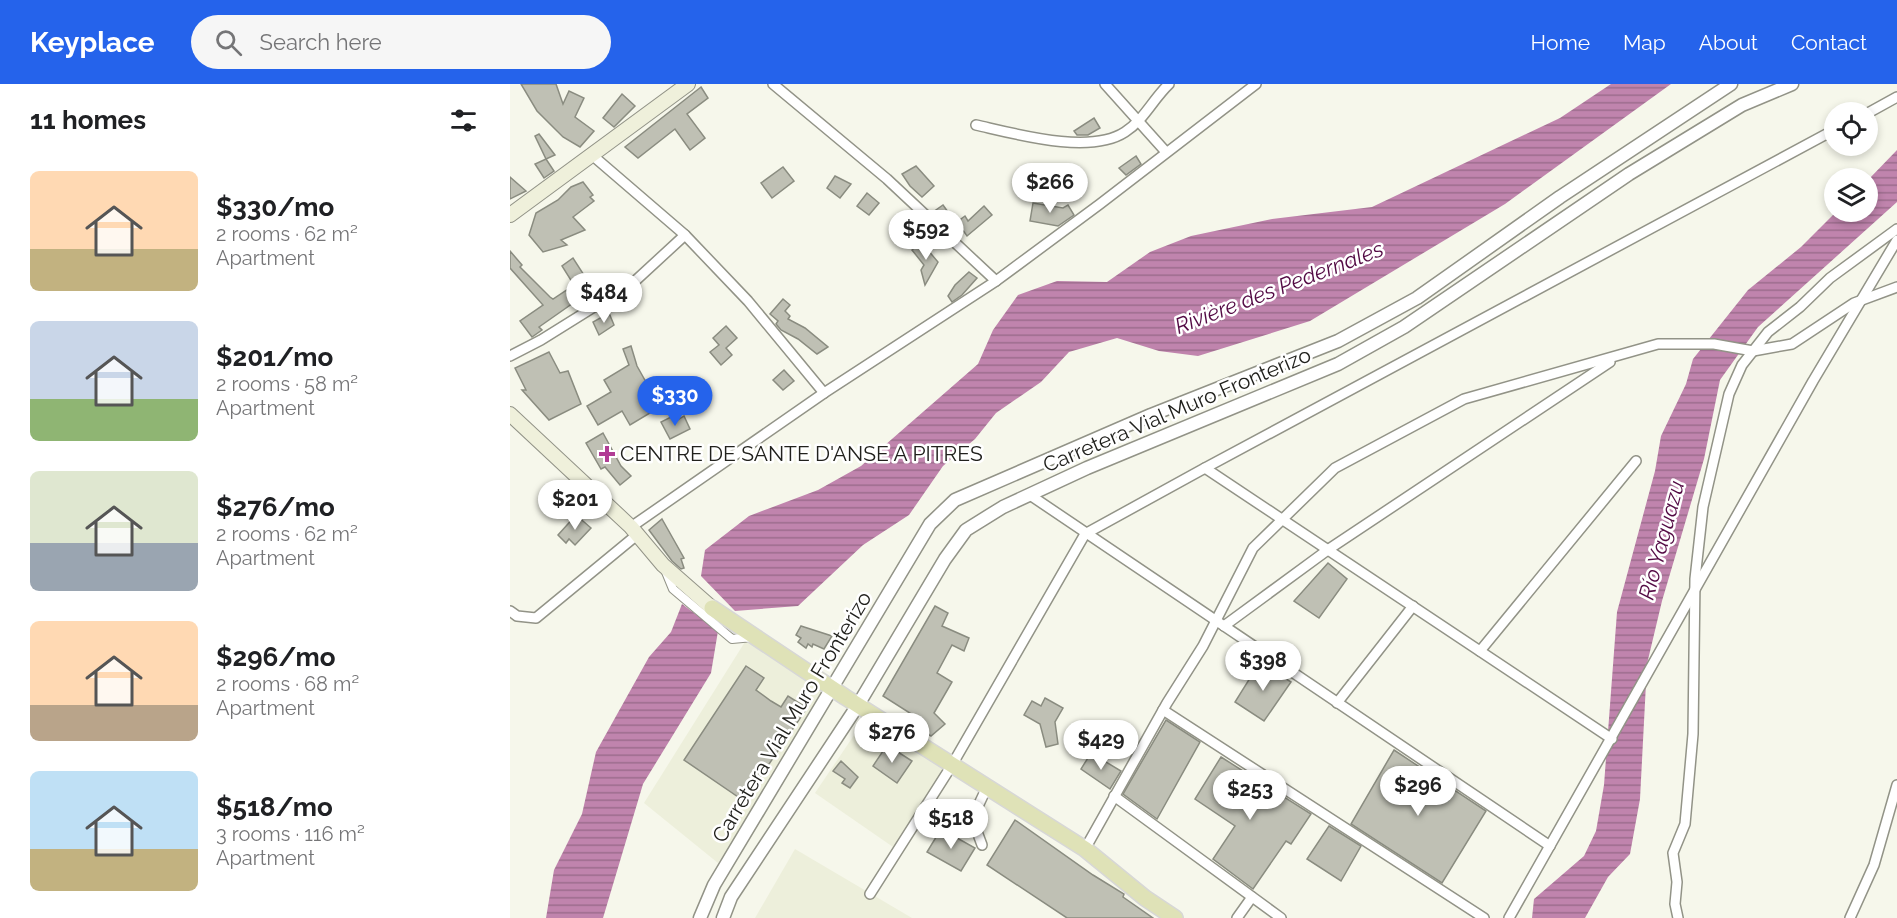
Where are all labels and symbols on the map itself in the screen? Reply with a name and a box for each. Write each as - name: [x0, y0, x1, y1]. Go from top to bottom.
- pin: $266: [1014, 163, 1086, 214]
- pin: $592: [890, 210, 962, 261]
- water label: Rivière des Pedernales: [1171, 235, 1387, 339]
- pin: $484: [568, 273, 640, 324]
- street label: Carretera Vial Muro Fronterizo: [1039, 342, 1314, 477]
- pin: $330: [639, 376, 711, 427]
- place label: CENTRE DE SANTE D'ANSE A PITRES: [620, 441, 983, 466]
- marker: CENTRE DE SANTE D'ANSE A PITRES: [598, 445, 616, 463]
- water label: Río Yaguazu: [1633, 478, 1689, 602]
- pin: $201: [539, 480, 611, 531]
- street label: Carretera Vial Muro Fronterizo: [707, 587, 877, 847]
- pin: $398: [1227, 641, 1299, 692]
- pin: $276: [856, 713, 928, 764]
- pin: $429: [1065, 720, 1137, 771]
- pin: $296: [1382, 766, 1454, 817]
- pin: $253: [1214, 770, 1286, 821]
- pin: $518: [915, 799, 987, 850]

